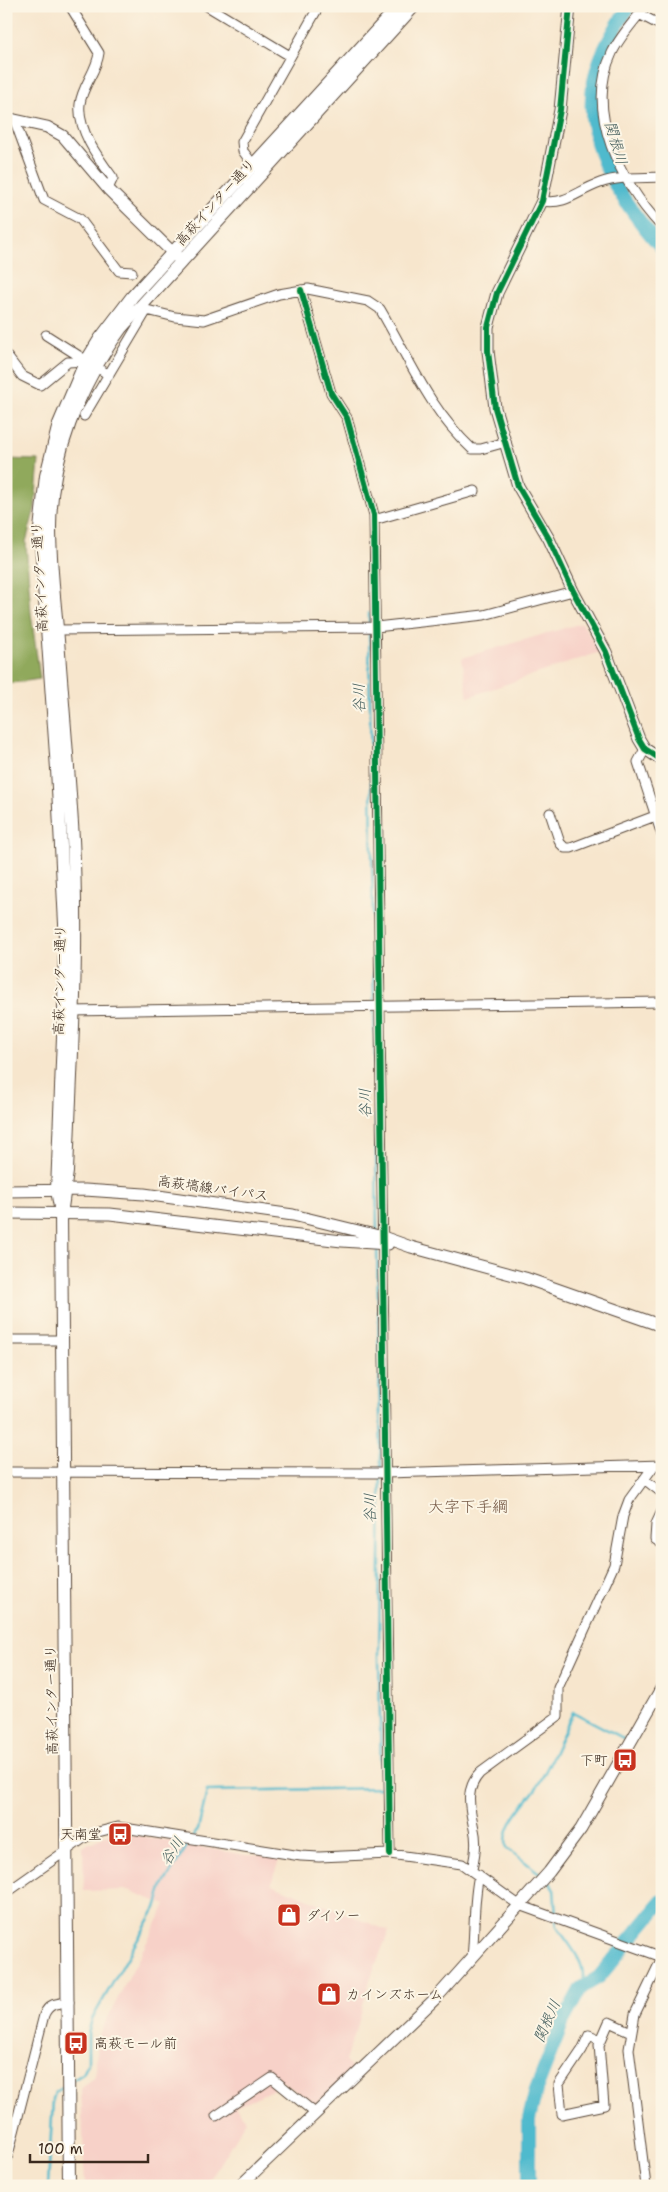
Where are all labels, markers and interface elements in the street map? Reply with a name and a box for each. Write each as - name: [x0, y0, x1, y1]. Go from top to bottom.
- water label: 関根川: [600, 119, 632, 167]
- street label: 高萩インター通り: [171, 155, 259, 249]
- street label: 高萩インター通り: [27, 521, 51, 633]
- water label: 谷川: [349, 683, 369, 713]
- street label: 高萩インター通り: [49, 924, 69, 1036]
- water label: 谷川: [355, 1088, 375, 1118]
- street label: 高萩塙線バイパス: [156, 1171, 270, 1205]
- water label: 谷川: [360, 1493, 380, 1523]
- district label: 大字下手綱: [428, 1496, 508, 1517]
- street label: 高萩インター通り: [41, 1644, 61, 1756]
- bus stop icon: 下町: [612, 1747, 638, 1773]
- place label: 下町: [580, 1751, 608, 1769]
- bus stop icon: 天南堂: [107, 1821, 133, 1847]
- place label: 天南堂: [60, 1825, 102, 1843]
- water label: 谷川: [156, 1833, 188, 1869]
- shop icon: ダイソー: [276, 1902, 302, 1928]
- place label: ダイソー: [306, 1906, 361, 1924]
- shop icon: カインズホーム: [316, 1981, 342, 2007]
- place label: カインズホーム: [346, 1985, 443, 2003]
- water label: 関根川: [529, 1996, 565, 2046]
- bus stop icon: 高萩モール前: [63, 2030, 89, 2056]
- place label: 高萩モール前: [94, 2034, 177, 2052]
- scale bar: [30, 2132, 148, 2164]
- text: 100 m: [38, 2139, 83, 2159]

